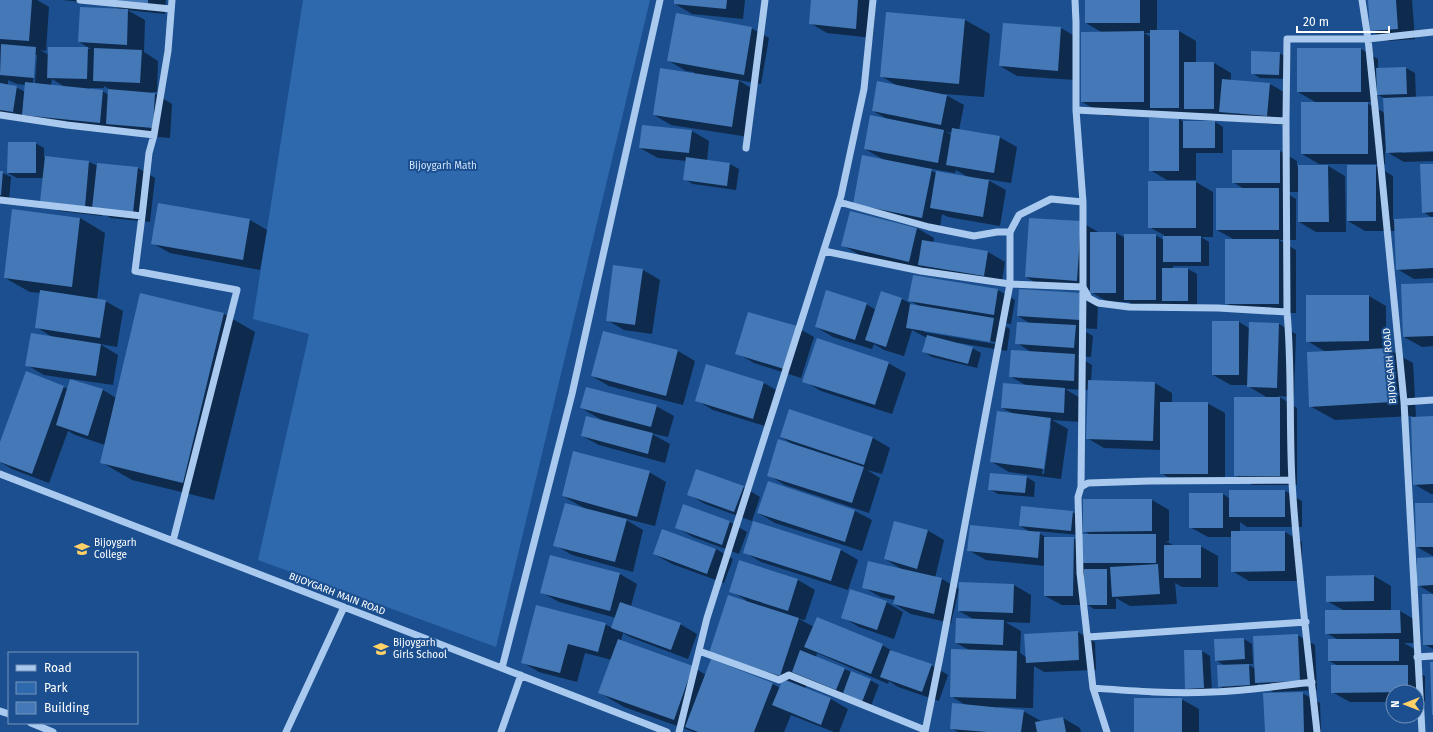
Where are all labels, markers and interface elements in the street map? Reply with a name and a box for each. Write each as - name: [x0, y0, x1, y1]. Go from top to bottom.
- scale bar: [1297, 8, 1389, 34]
- text: 20 m: [1303, 15, 1329, 29]
- park label: Bijoygarh Math: [409, 160, 477, 172]
- street label: BIJOYGARH ROAD: [1381, 327, 1399, 405]
- place label: Bijoygarh College: [94, 537, 137, 561]
- school or university icon: Bijoygarh College: [73, 540, 91, 558]
- street label: BIJOYGARH MAIN ROAD: [287, 570, 387, 618]
- place label: Bijoygarh Girls School: [393, 637, 447, 661]
- school or university icon: Bijoygarh Girls School: [372, 640, 390, 658]
- legend: [8, 652, 138, 724]
- text: Road: [44, 661, 72, 675]
- text: Park: [44, 681, 68, 695]
- north arrow: [1385, 684, 1425, 724]
- text: N: [1389, 700, 1402, 708]
- text: Building: [44, 701, 90, 715]

